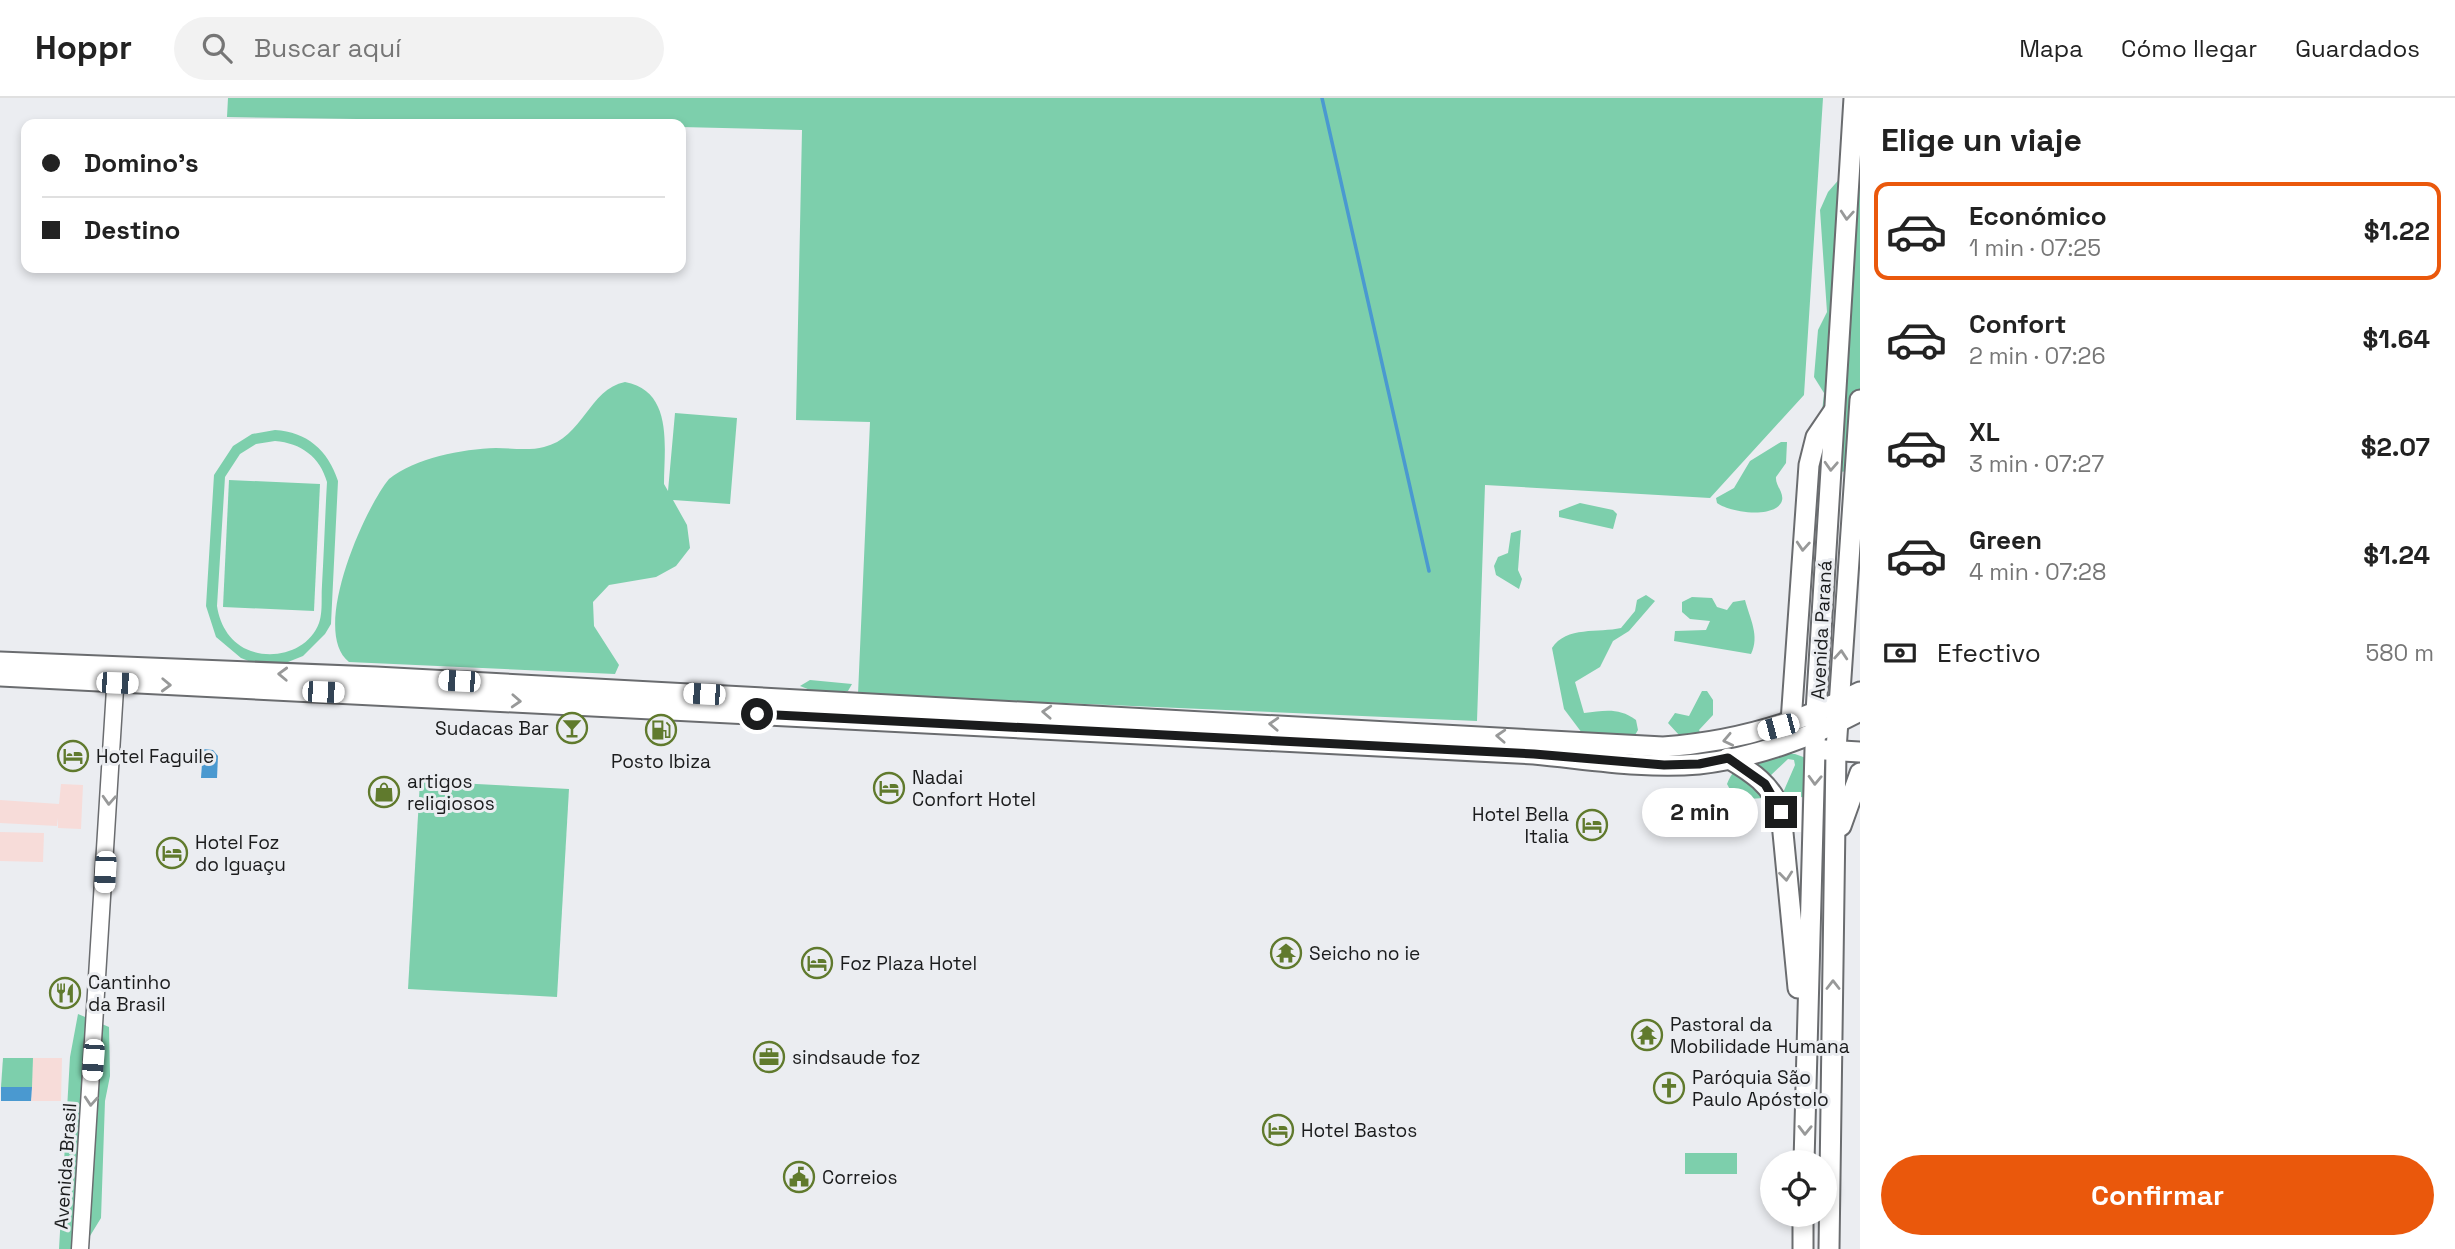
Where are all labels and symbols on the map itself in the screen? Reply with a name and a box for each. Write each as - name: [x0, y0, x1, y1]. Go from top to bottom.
- one-way arrow: [1839, 210, 1854, 221]
- one-way arrow: [1823, 461, 1838, 472]
- one-way arrow: [1796, 541, 1811, 552]
- street label: Avenida Paraná: [1805, 560, 1838, 700]
- one-way arrow: [1834, 649, 1849, 660]
- one-way arrow: [277, 666, 288, 681]
- car: [438, 669, 481, 693]
- car: [96, 672, 139, 694]
- one-way arrow: [161, 678, 172, 693]
- car: [302, 681, 345, 703]
- car: [683, 682, 726, 706]
- one-way arrow: [510, 694, 521, 709]
- route start: [741, 698, 773, 730]
- one-way arrow: [1041, 704, 1052, 719]
- bar icon: Sudacas Bar: [555, 711, 589, 745]
- car: [1755, 711, 1802, 743]
- fuel station icon: Posto Ibiza: [644, 713, 678, 747]
- place label: Sudacas Bar: [435, 716, 549, 741]
- one-way arrow: [1268, 716, 1279, 731]
- one-way arrow: [1495, 728, 1506, 743]
- one-way arrow: [1722, 731, 1734, 746]
- hotel icon: Hotel Faguile: [56, 739, 90, 773]
- place label: Hotel Faguile: [96, 744, 214, 769]
- place label: Posto Ibiza: [611, 749, 711, 774]
- place label: Nadai Confort Hotel: [912, 765, 1036, 812]
- place label: artigos religiosos: [407, 769, 495, 816]
- hotel icon: Nadai Confort Hotel: [872, 771, 906, 805]
- shop icon: artigos religiosos: [367, 775, 401, 809]
- one-way arrow: [1807, 776, 1823, 786]
- callout: 2 min: [1641, 788, 1756, 836]
- one-way arrow: [102, 795, 117, 806]
- route end: [1765, 796, 1797, 828]
- place label: Hotel Bella Italia: [1472, 802, 1569, 849]
- hotel icon: Hotel Bella Italia: [1575, 808, 1609, 842]
- place label: Hotel Foz do Iguaçu: [195, 830, 286, 877]
- hotel icon: Hotel Foz do Iguaçu: [155, 836, 189, 870]
- car: [94, 850, 117, 894]
- one-way arrow: [1778, 870, 1793, 881]
- temple icon: Seicho no ie: [1269, 936, 1303, 970]
- place label: Seicho no ie: [1309, 941, 1420, 966]
- hotel icon: Foz Plaza Hotel: [800, 946, 834, 980]
- place label: Foz Plaza Hotel: [840, 951, 977, 976]
- place label: Cantinho da Brasil: [88, 970, 171, 1017]
- restaurant icon: Cantinho da Brasil: [48, 976, 82, 1010]
- one-way arrow: [1825, 979, 1841, 990]
- place label: Pastoral da Mobilidade Humana: [1670, 1012, 1850, 1059]
- temple icon: Pastoral da Mobilidade Humana: [1630, 1018, 1664, 1052]
- car: [82, 1038, 105, 1082]
- office icon: sindsaude foz: [752, 1040, 786, 1074]
- place label: sindsaude foz: [792, 1045, 920, 1070]
- place label: Paróquia São Paulo Apóstolo: [1692, 1065, 1829, 1112]
- church icon: Paróquia São Paulo Apóstolo: [1652, 1071, 1686, 1105]
- one-way arrow: [83, 1095, 98, 1106]
- street label: Avenida Brasil: [49, 1102, 82, 1230]
- hotel icon: Hotel Bastos: [1261, 1113, 1295, 1147]
- place label: Hotel Bastos: [1301, 1118, 1417, 1143]
- one-way arrow: [1797, 1126, 1813, 1136]
- public building icon: Correios: [782, 1160, 816, 1194]
- place label: Correios: [822, 1165, 898, 1190]

